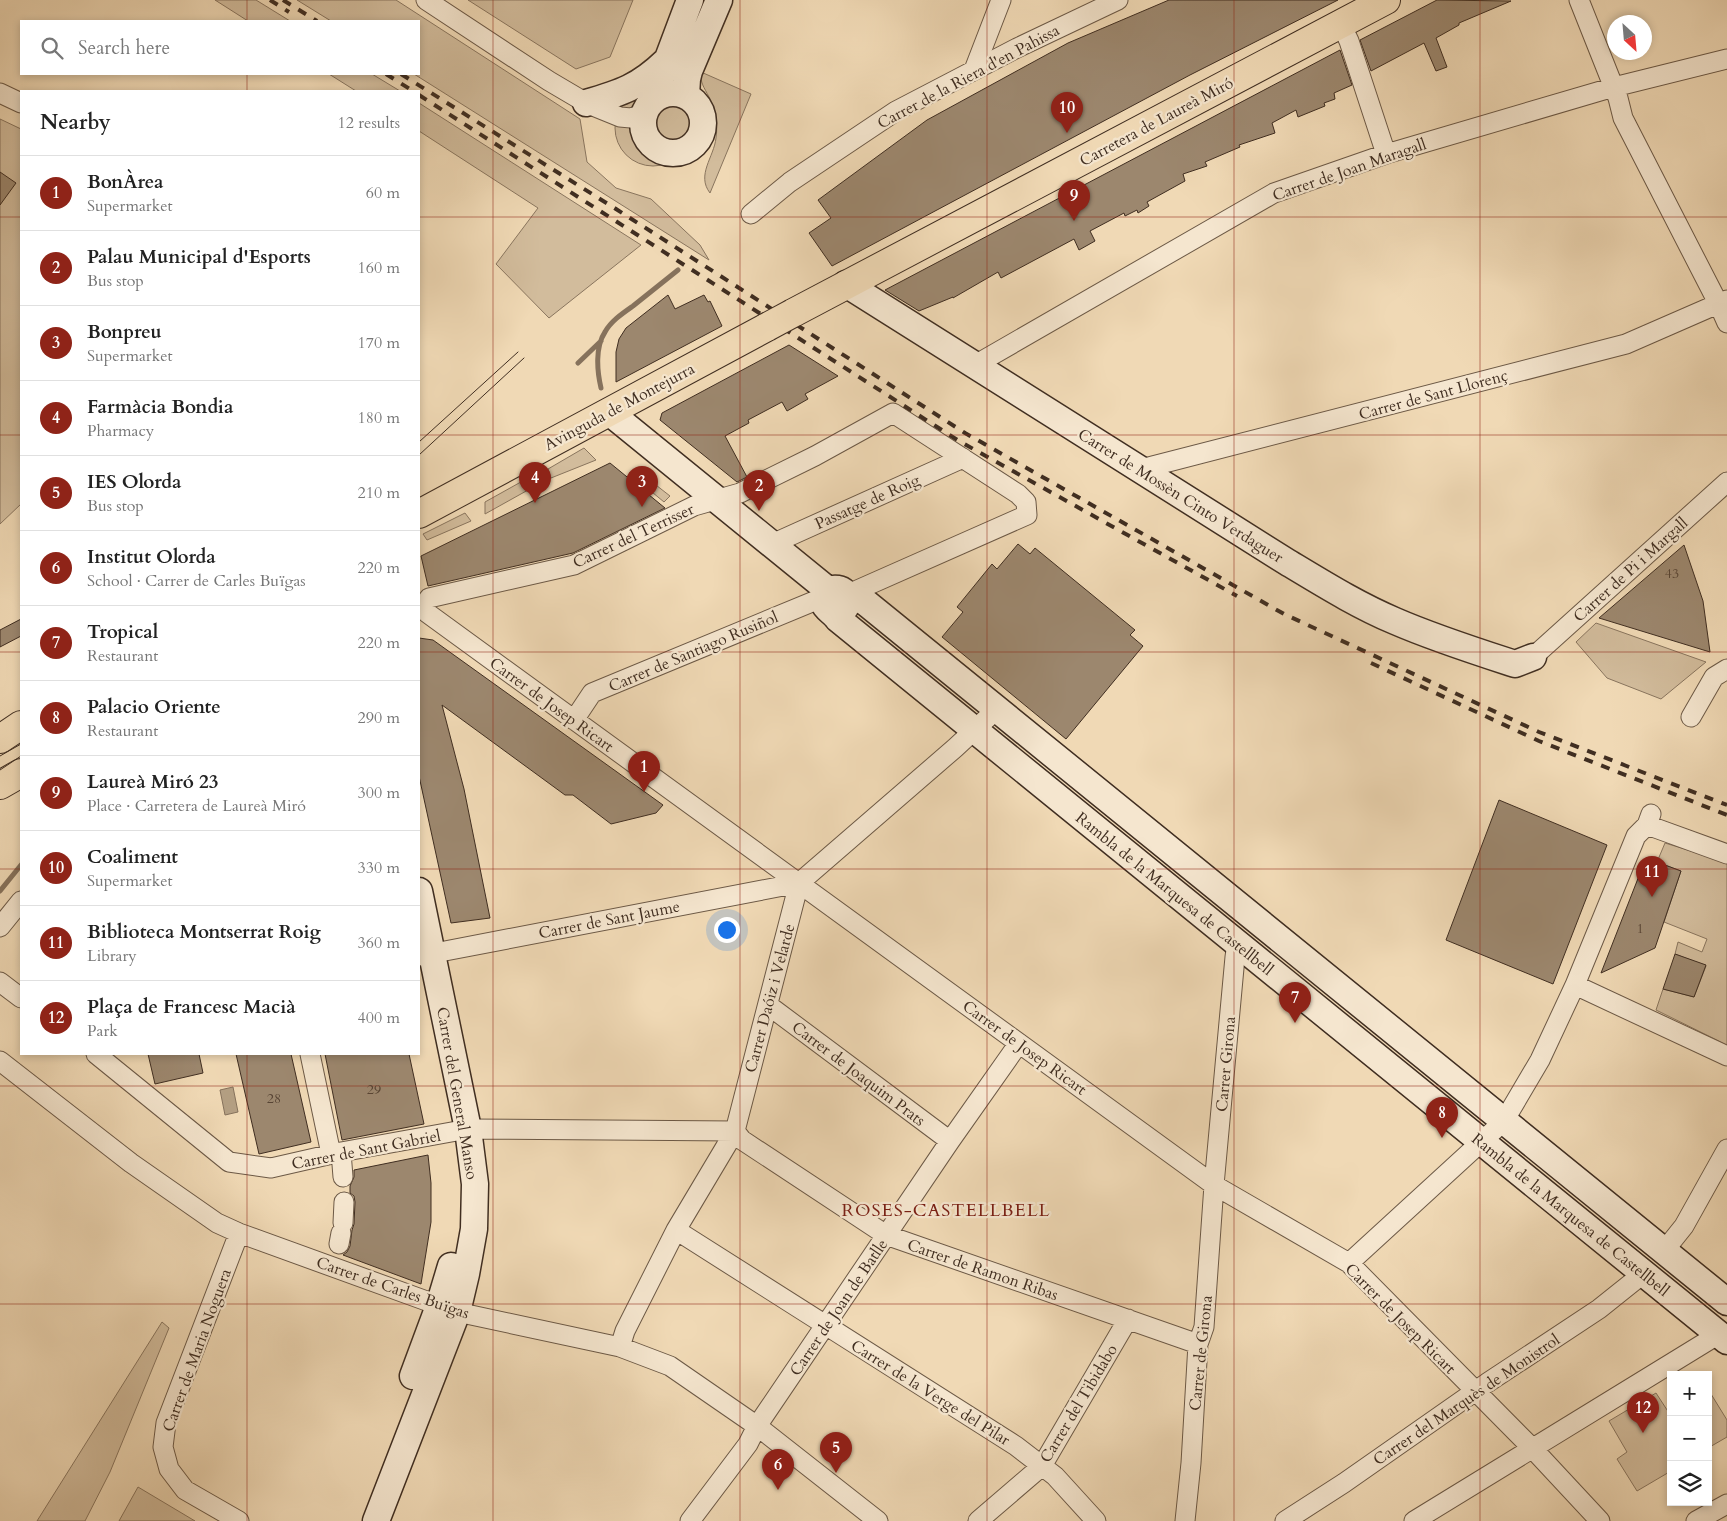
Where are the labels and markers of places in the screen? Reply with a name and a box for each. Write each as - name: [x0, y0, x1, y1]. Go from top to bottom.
- pin: 10: [1051, 92, 1083, 133]
- pin: 9: [1058, 180, 1090, 221]
- pin: 4: [519, 462, 551, 503]
- pin: 3: [626, 466, 658, 507]
- pin: 2: [743, 470, 775, 511]
- pin: 1: [628, 751, 660, 792]
- pin: 11: [1636, 856, 1668, 897]
- pin: 7: [1279, 982, 1311, 1023]
- pin: 8: [1426, 1097, 1458, 1138]
- pin: 12: [1627, 1392, 1659, 1433]
- pin: 5: [820, 1432, 852, 1473]
- pin: 6: [762, 1449, 794, 1490]

